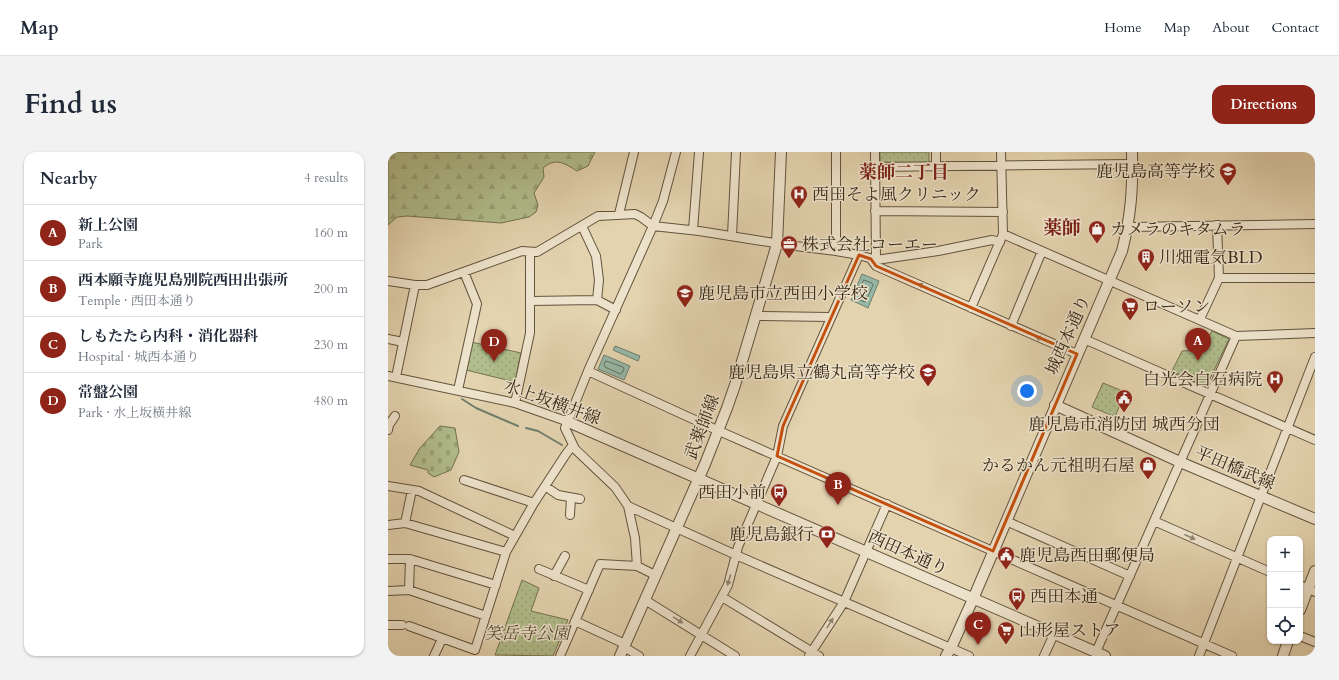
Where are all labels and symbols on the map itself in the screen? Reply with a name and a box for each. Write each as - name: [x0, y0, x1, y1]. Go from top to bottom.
- district label: 薬師二丁目: [859, 160, 949, 185]
- place label: 鹿児島高等学校: [1096, 160, 1215, 183]
- school or university icon: 鹿児島高等学校: [1218, 161, 1238, 186]
- place label: 西田そよ風クリニック: [812, 183, 981, 206]
- hospital icon: 西田そよ風クリニック: [789, 184, 809, 209]
- district label: 薬師: [1043, 215, 1081, 241]
- place label: カメラのキタムラ: [1110, 218, 1246, 241]
- shop icon: カメラのキタムラ: [1087, 219, 1107, 244]
- place label: 株式会社コーエー: [802, 233, 938, 256]
- office icon: 株式会社コーエー: [779, 234, 799, 259]
- place label: 川畑電気BLD: [1159, 246, 1263, 269]
- building icon: 川畑電気BLD: [1136, 247, 1156, 272]
- place label: 鹿児島市立西田小学校: [698, 282, 868, 305]
- school or university icon: 鹿児島市立西田小学校: [675, 283, 695, 308]
- one-way arrow: [917, 283, 928, 289]
- street label: 城西本通り: [1040, 291, 1096, 379]
- place label: ローソン: [1143, 295, 1210, 318]
- supermarket icon: ローソン: [1120, 296, 1140, 321]
- pin: A: [1185, 328, 1211, 361]
- pin: D: [481, 329, 507, 362]
- one-way arrow: [1036, 336, 1047, 342]
- place label: 鹿児島県立鶴丸高等学校: [728, 361, 915, 384]
- school or university icon: 鹿児島県立鶴丸高等学校: [918, 362, 938, 387]
- place label: 白光会白石病院: [1143, 368, 1262, 391]
- hospital icon: 白光会白石病院: [1265, 369, 1285, 394]
- street label: 水上坂横井線: [500, 374, 604, 430]
- your location: [1017, 381, 1037, 401]
- public building icon: 鹿児島市消防団 城西分団: [1114, 388, 1134, 413]
- street label: 武薬師線: [679, 391, 725, 463]
- place label: 鹿児島市消防団 城西分団: [1028, 413, 1220, 436]
- street label: 平田橋武線: [1191, 441, 1279, 495]
- place label: かるかん元祖明石屋: [982, 454, 1135, 477]
- shop icon: かるかん元祖明石屋: [1138, 455, 1158, 480]
- pin: B: [825, 472, 851, 505]
- place label: 西田小前: [698, 481, 766, 504]
- bus stop icon: 西田小前: [769, 482, 789, 507]
- place label: 鹿児島銀行: [729, 523, 814, 546]
- bank icon: 鹿児島銀行: [817, 524, 837, 549]
- street label: 西田本通り: [864, 525, 952, 581]
- one-way arrow: [1184, 534, 1195, 540]
- place label: 鹿児島西田郵便局: [1019, 544, 1155, 567]
- public building icon: 鹿児島西田郵便局: [996, 545, 1016, 570]
- one-way arrow: [726, 574, 732, 586]
- place label: 西田本通: [1030, 585, 1098, 608]
- bus stop icon: 西田本通: [1007, 586, 1027, 611]
- pin: C: [965, 612, 991, 645]
- one-way arrow: [672, 617, 684, 624]
- one-way arrow: [827, 617, 834, 629]
- place label: 山形屋ストア: [1019, 619, 1121, 642]
- supermarket icon: 山形屋ストア: [996, 620, 1016, 645]
- park label: 笑岳寺公園: [485, 622, 572, 645]

